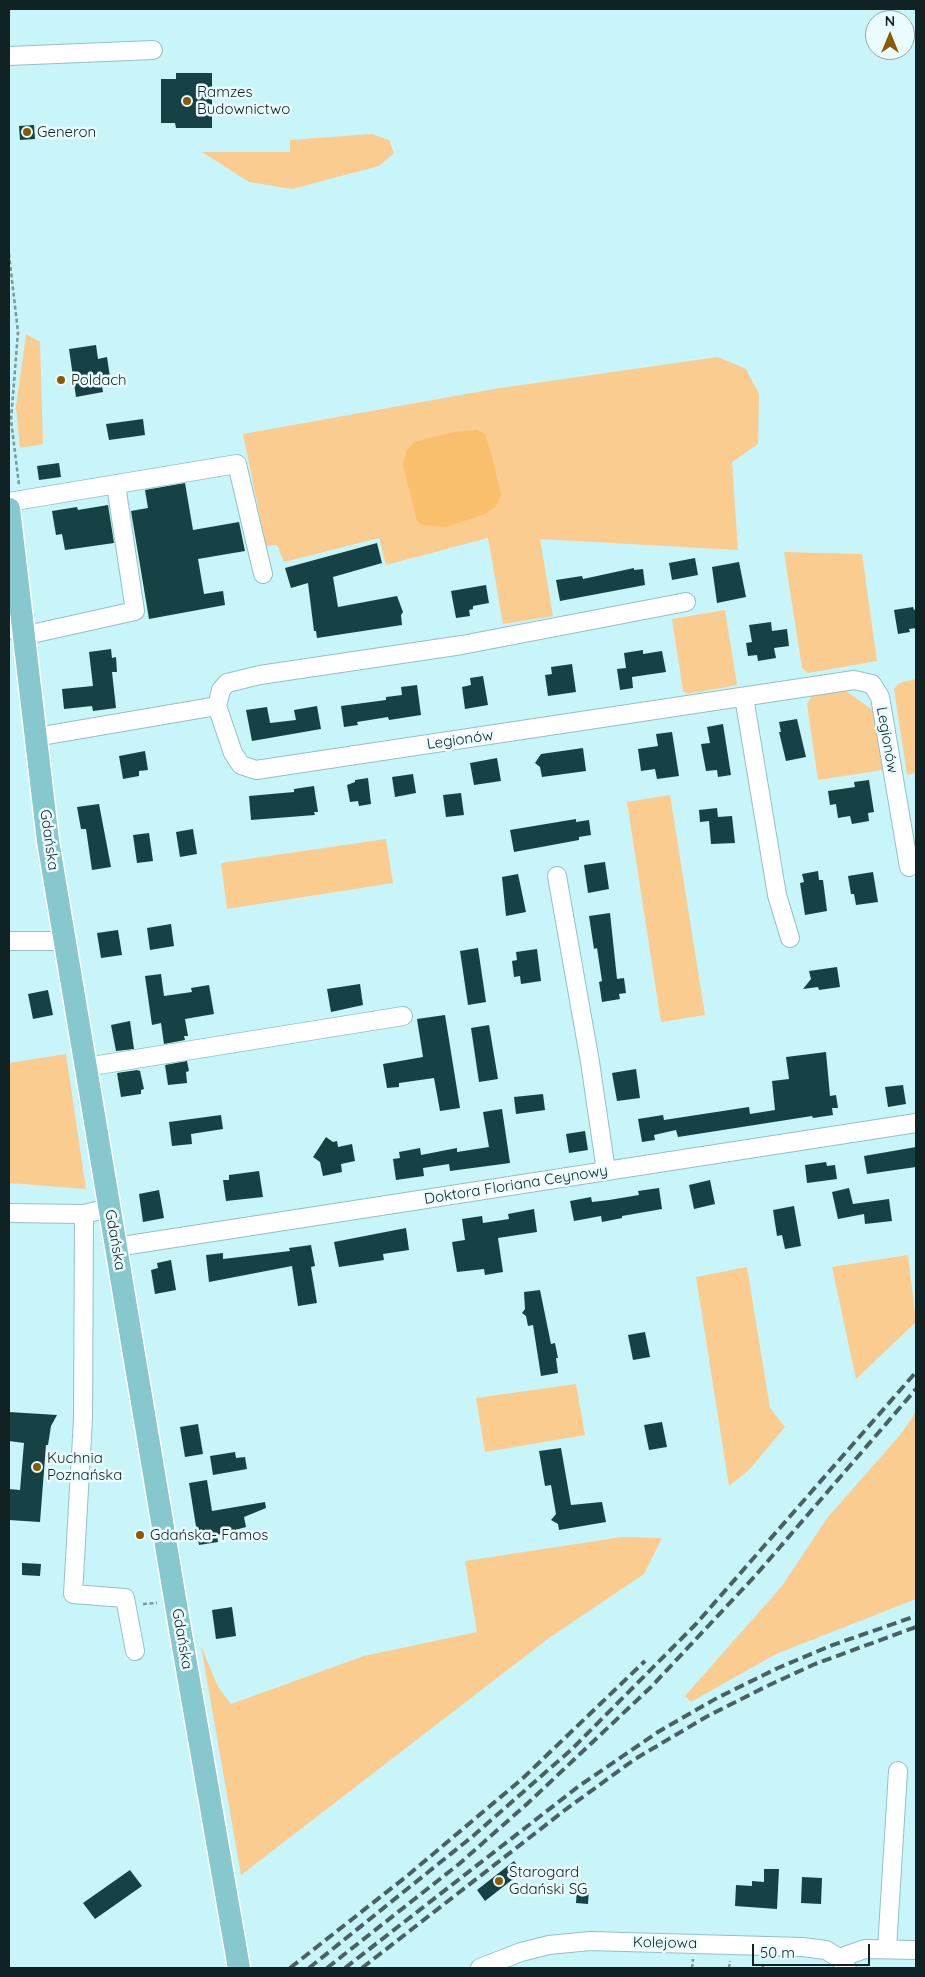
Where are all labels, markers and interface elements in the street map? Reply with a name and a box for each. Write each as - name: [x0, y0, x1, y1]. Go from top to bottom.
- north arrow: [865, 10, 915, 60]
- text: N: [885, 12, 895, 30]
- place label: Ramzes Budownictwo: [197, 83, 290, 118]
- marker: Ramzes Budownictwo: [181, 95, 193, 107]
- place label: Generon: [37, 123, 96, 141]
- marker: Generon: [21, 126, 33, 138]
- place label: Poldach: [71, 371, 127, 389]
- marker: Poldach: [55, 374, 67, 386]
- street label: Legionów: [872, 705, 902, 775]
- street label: Legionów: [426, 726, 494, 754]
- street label: Gdańska: [36, 808, 62, 872]
- street label: Doktora Floriana Ceynowy: [423, 1162, 609, 1208]
- street label: Gdańska: [101, 1208, 129, 1272]
- place label: Kuchnia Poznańska: [47, 1449, 122, 1484]
- marker: Kuchnia Poznańska: [31, 1461, 43, 1473]
- place label: Gdańska- Famos: [150, 1526, 268, 1544]
- marker: Gdańska- Famos: [134, 1529, 146, 1541]
- street label: Gdańska: [168, 1607, 196, 1671]
- place label: Starogard Gdański SG: [509, 1863, 587, 1898]
- marker: Starogard Gdański SG: [493, 1875, 505, 1887]
- street label: Kolejowa: [633, 1933, 697, 1953]
- scale bar: [755, 1934, 872, 1966]
- text: 50 m: [760, 1943, 795, 1962]

